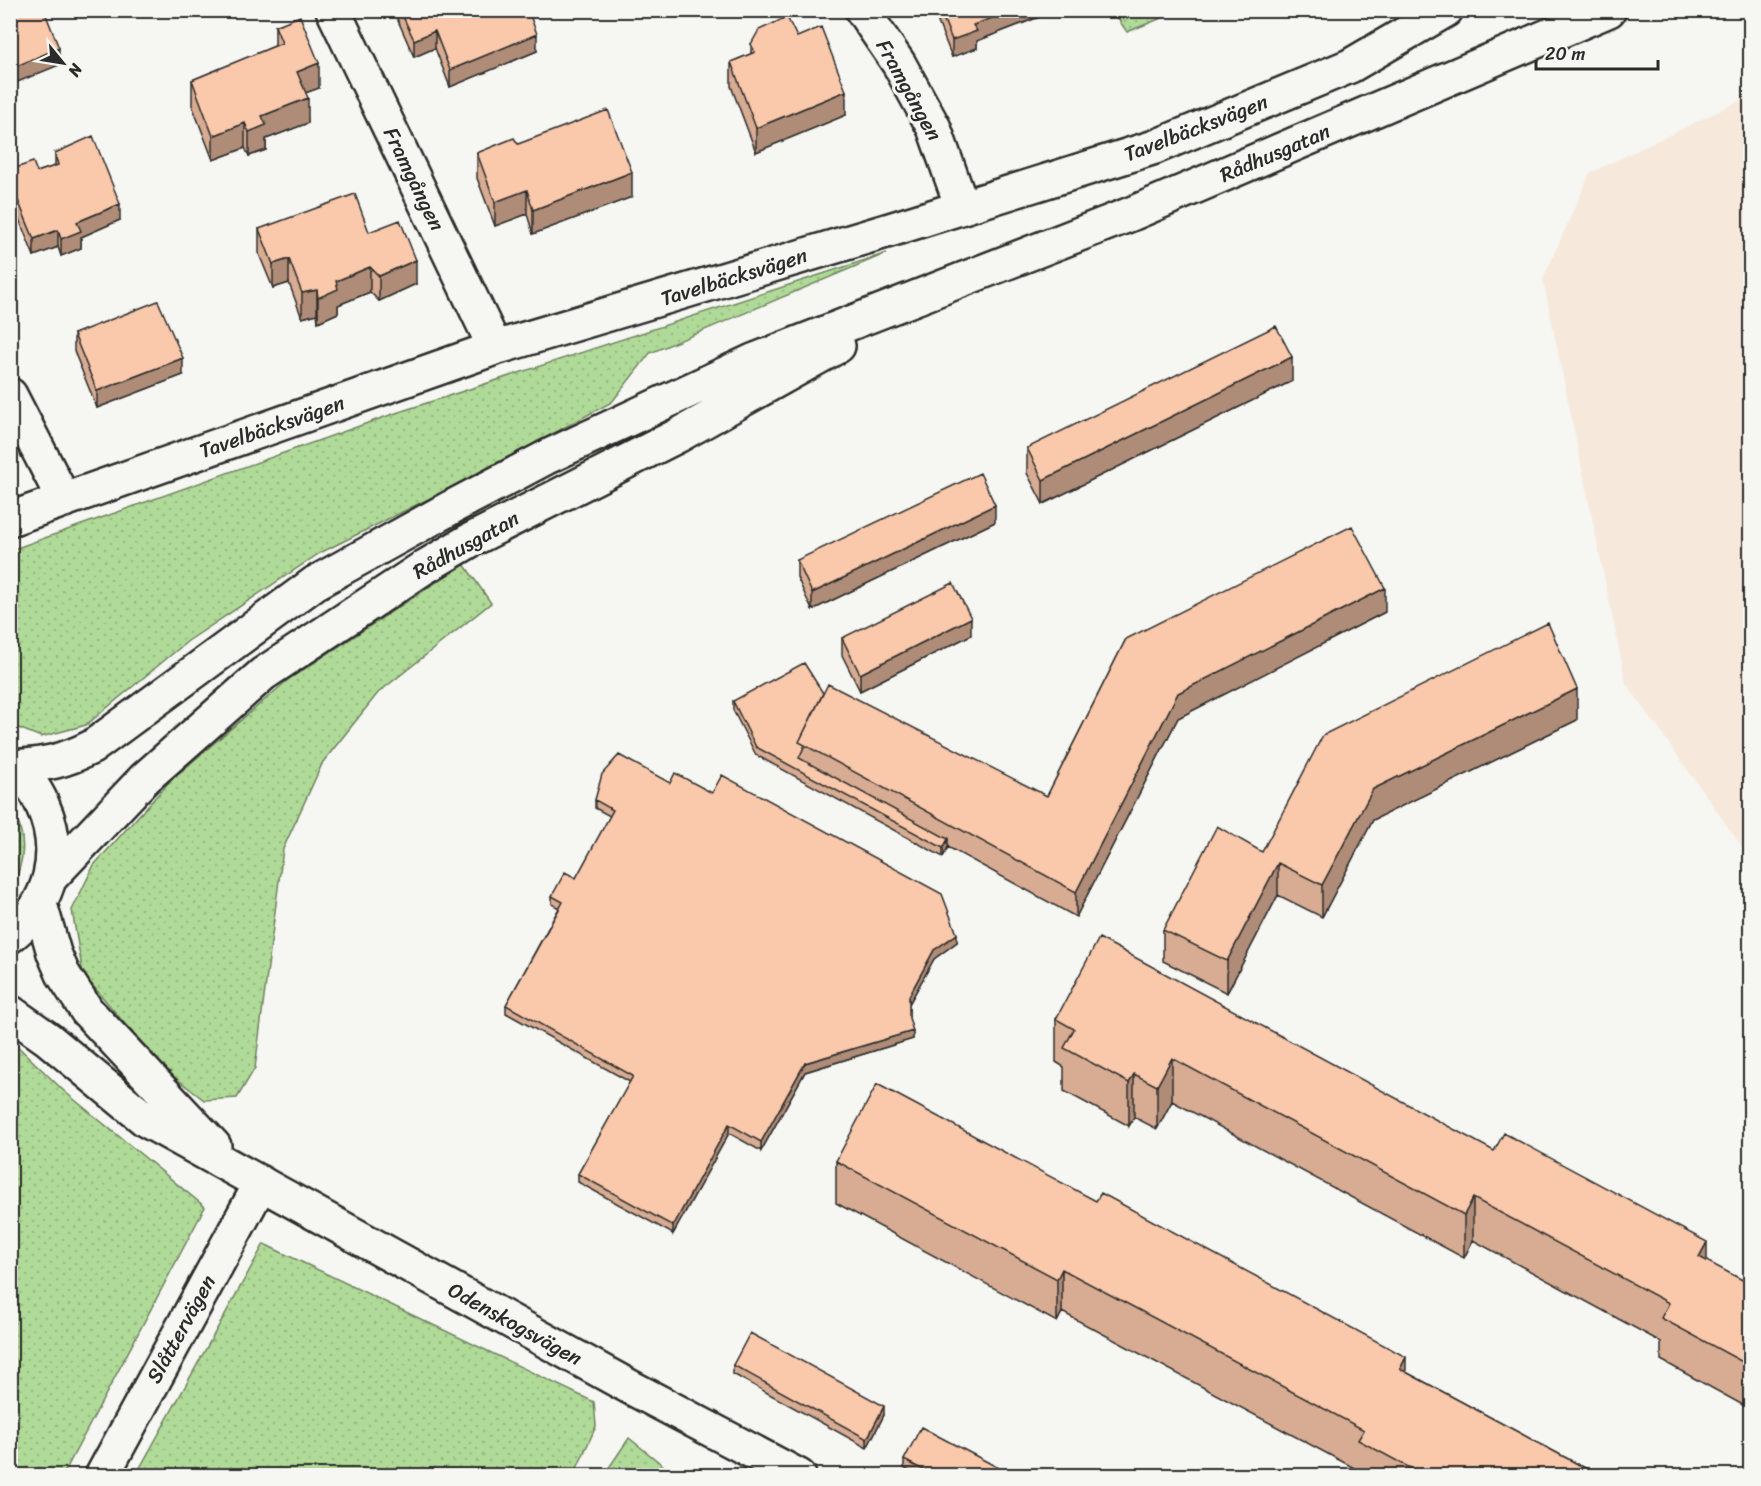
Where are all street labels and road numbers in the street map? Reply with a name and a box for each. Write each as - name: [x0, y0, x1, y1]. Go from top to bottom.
- street label: Framgången: [865, 32, 953, 148]
- street label: Tavelbäcksvägen: [1118, 83, 1274, 173]
- street label: Rådhusgatan: [1213, 113, 1337, 193]
- street label: Framgången: [372, 120, 456, 238]
- street label: Tavelbäcksvägen: [656, 237, 812, 317]
- street label: Tavelbäcksvägen: [194, 384, 350, 470]
- street label: Rådhusgatan: [405, 500, 527, 590]
- street label: Slåttervägen: [135, 1268, 227, 1390]
- street label: Odenskogsvägen: [441, 1271, 589, 1377]

